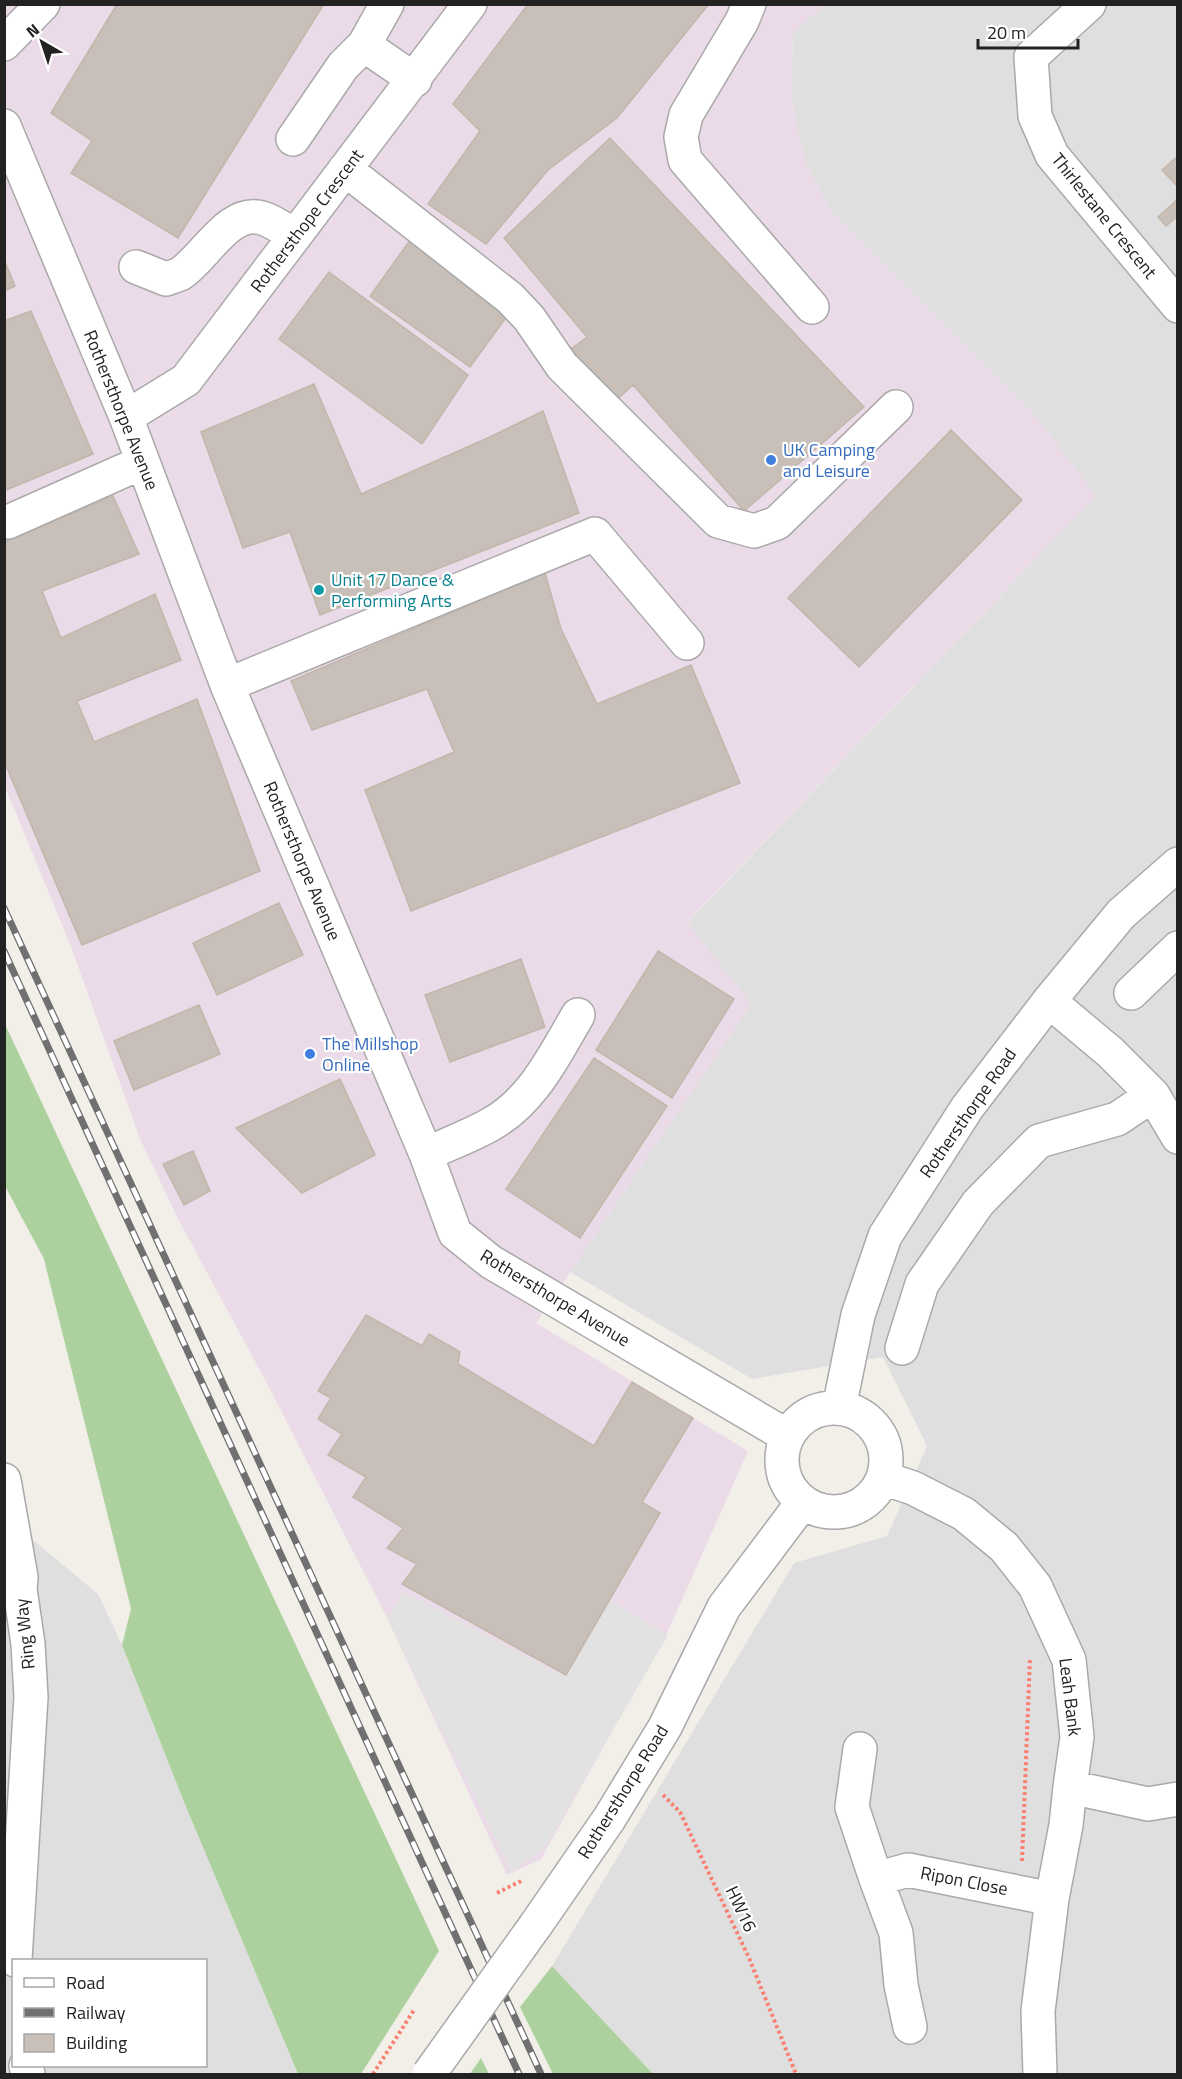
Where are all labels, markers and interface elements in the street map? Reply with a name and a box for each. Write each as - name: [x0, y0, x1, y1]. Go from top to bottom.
- north arrow: [12, 12, 72, 72]
- scale bar: [978, 12, 1078, 50]
- text: N: [21, 18, 44, 43]
- text: 20 m: [987, 19, 1026, 46]
- street label: Rothersthope Crescent: [243, 143, 370, 298]
- street label: Thirlestane Crescent: [1045, 147, 1164, 285]
- street label: Rothersthorpe Avenue: [77, 326, 166, 494]
- place label: UK Camping and Leisure: [783, 436, 875, 484]
- marker: UK Camping and Leisure: [764, 453, 778, 467]
- place label: Unit 17 Dance & Performing Arts: [331, 566, 455, 614]
- marker: Unit 17 Dance & Performing Arts: [312, 583, 326, 597]
- street label: Rothersthorpe Avenue: [257, 777, 348, 945]
- place label: The Millshop Online: [322, 1030, 419, 1078]
- street label: Rothersthorpe Road: [913, 1042, 1023, 1183]
- marker: The Millshop Online: [303, 1047, 317, 1061]
- street label: Rothersthorpe Avenue: [475, 1242, 635, 1353]
- street label: Ring Way: [7, 1597, 42, 1671]
- street label: Leah Bank: [1052, 1656, 1089, 1738]
- street label: Rothersthorpe Road: [571, 1720, 675, 1864]
- street label: Ripon Close: [918, 1859, 1010, 1902]
- street label: HW16: [719, 1881, 764, 1936]
- legend: [12, 1959, 207, 2067]
- text: Road: [66, 1969, 105, 1996]
- text: Railway: [66, 1999, 126, 2026]
- text: Building: [66, 2029, 127, 2056]

